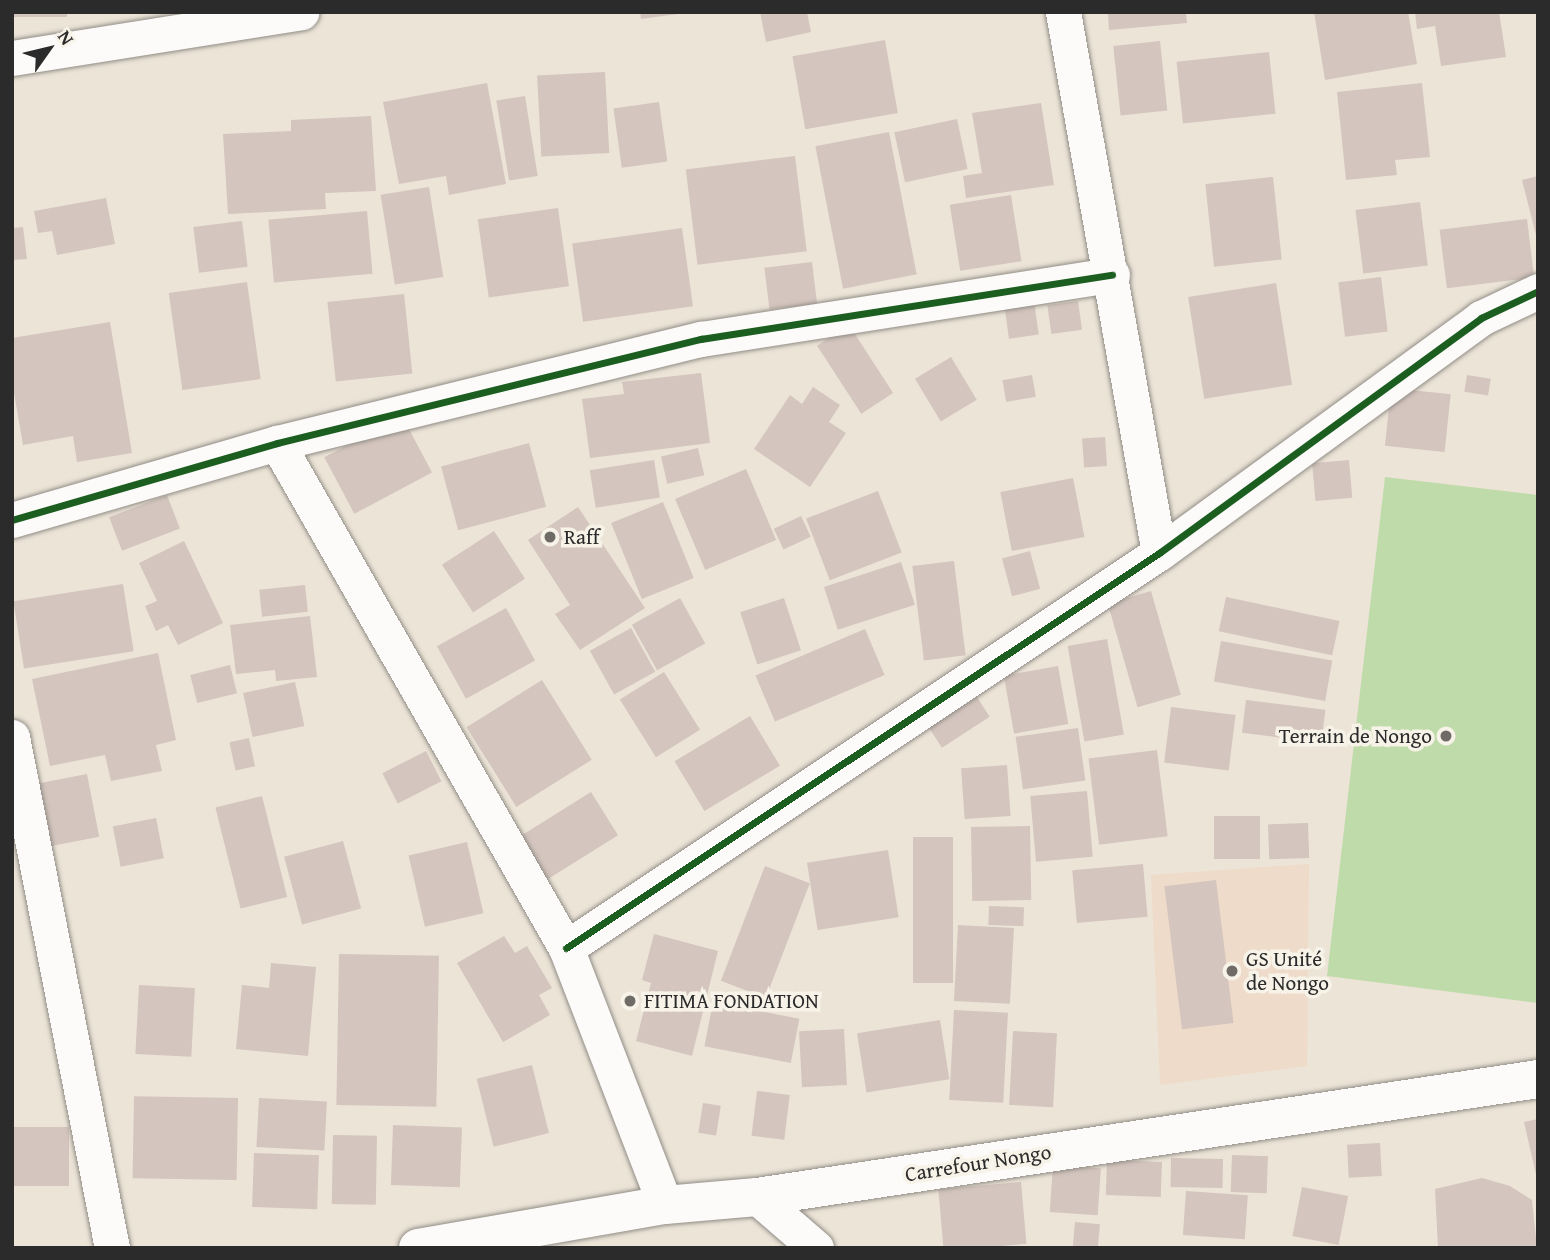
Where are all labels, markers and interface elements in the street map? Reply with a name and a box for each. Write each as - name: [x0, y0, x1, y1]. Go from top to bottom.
- north arrow: [14, 14, 84, 84]
- text: N: [51, 24, 82, 50]
- place label: Raff: [564, 524, 599, 550]
- marker: Raff: [542, 529, 558, 545]
- place label: Terrain de Nongo: [1279, 723, 1432, 749]
- marker: Terrain de Nongo: [1438, 728, 1454, 744]
- place label: GS Unité de Nongo: [1246, 946, 1329, 996]
- marker: GS Unité de Nongo: [1224, 963, 1240, 979]
- place label: FITIMA FONDATION: [644, 988, 819, 1014]
- marker: FITIMA FONDATION: [622, 993, 638, 1009]
- street label: Carrefour Nongo: [903, 1139, 1053, 1187]

